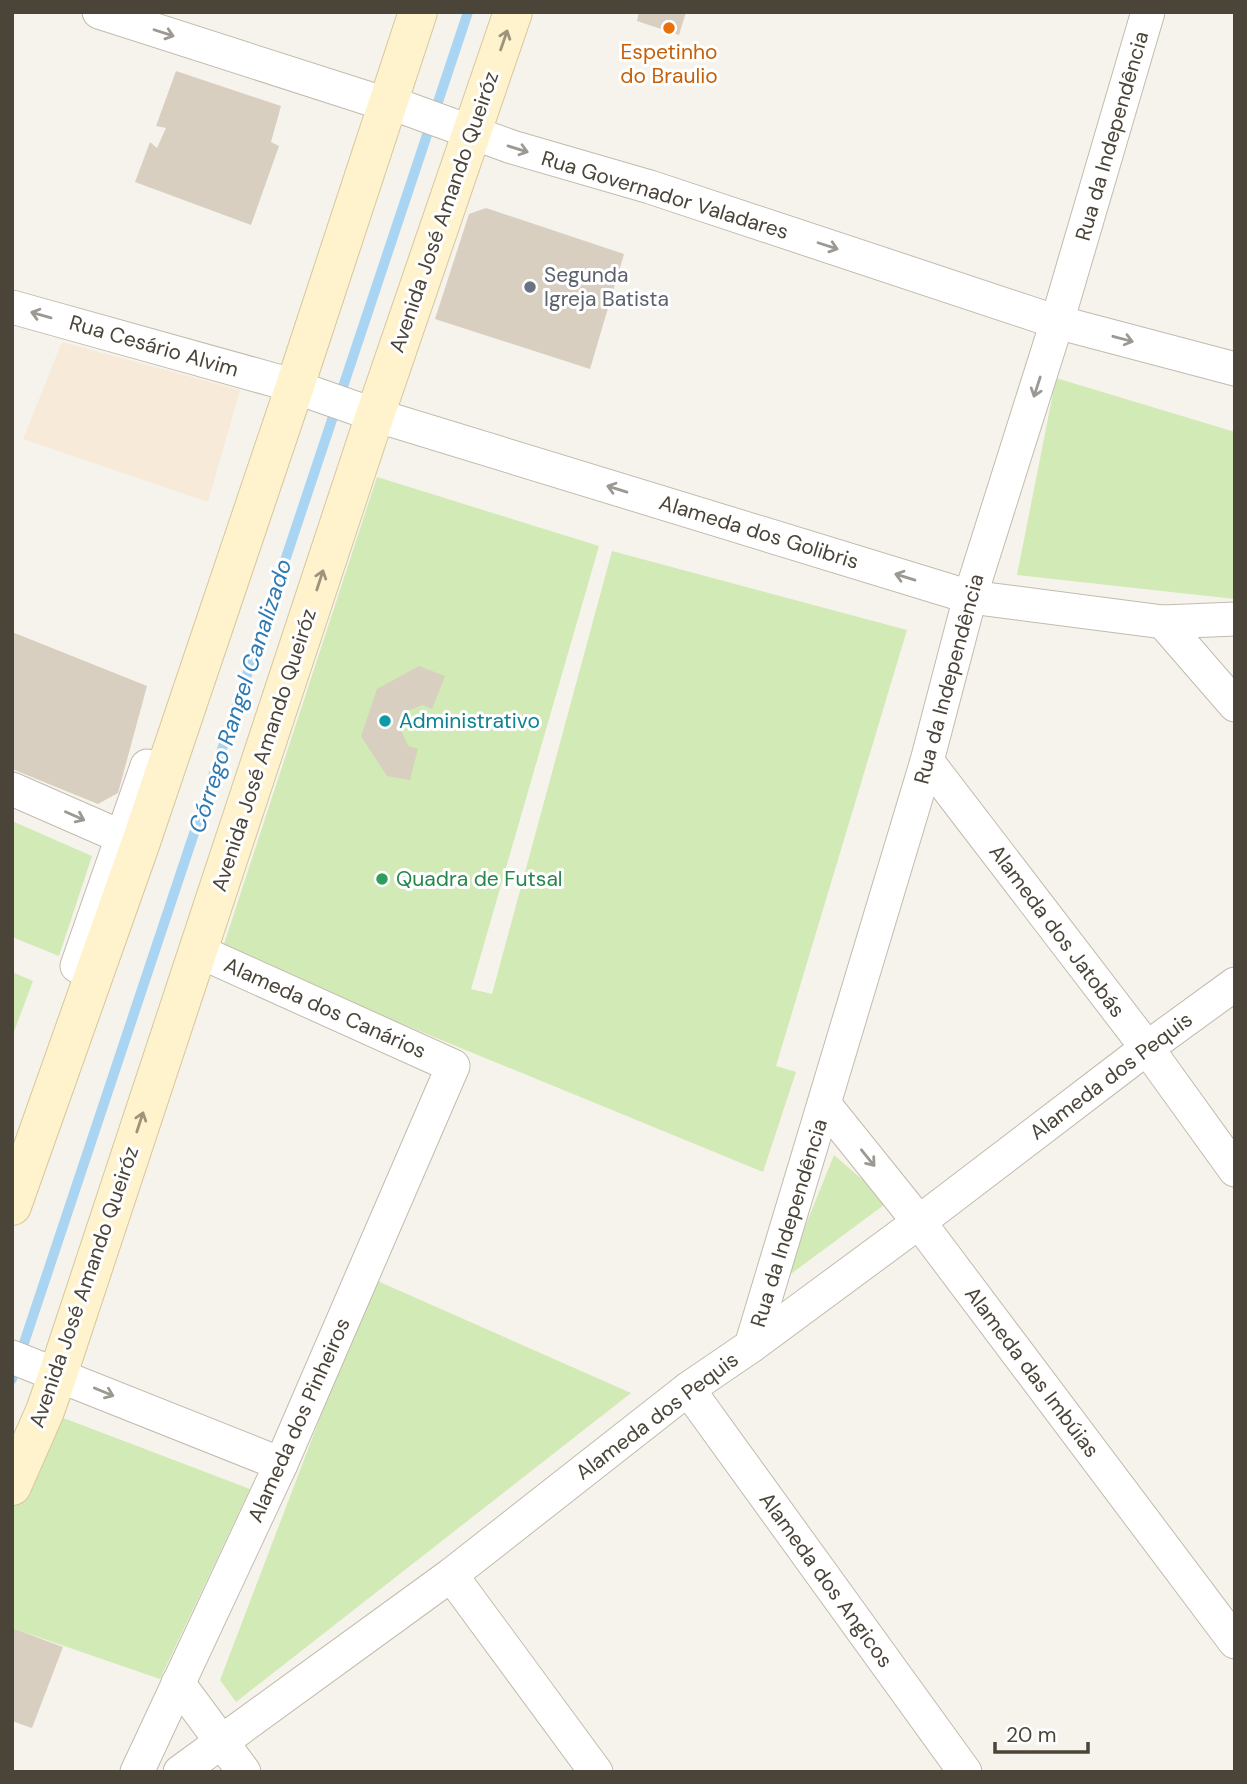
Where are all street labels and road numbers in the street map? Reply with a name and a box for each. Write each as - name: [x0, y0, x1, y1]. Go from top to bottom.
- street label: Rua da Independência: [1069, 28, 1155, 244]
- street label: Avenida José Amando Queiróz: [383, 68, 505, 356]
- street label: Rua Governador Valadares: [538, 144, 792, 246]
- street label: Rua Cesário Alvim: [66, 308, 242, 384]
- street label: Alameda dos Golibris: [656, 488, 862, 576]
- street label: Rua da Independência: [907, 571, 991, 787]
- street label: Avenida José Amando Queiróz: [205, 605, 323, 895]
- street label: Alameda dos Jatobás: [983, 839, 1131, 1023]
- street label: Alameda dos Canários: [220, 951, 430, 1065]
- street label: Alameda dos Pequis: [1024, 1006, 1198, 1146]
- street label: Rua da Independência: [744, 1115, 834, 1331]
- street label: Avenida José Amando Queiróz: [23, 1143, 145, 1431]
- street label: Alameda das Imbúias: [958, 1281, 1106, 1463]
- street label: Alameda dos Pinheiros: [241, 1313, 357, 1527]
- street label: Alameda dos Pequis: [570, 1346, 744, 1486]
- street label: Alameda dos Angicos: [753, 1487, 899, 1673]

